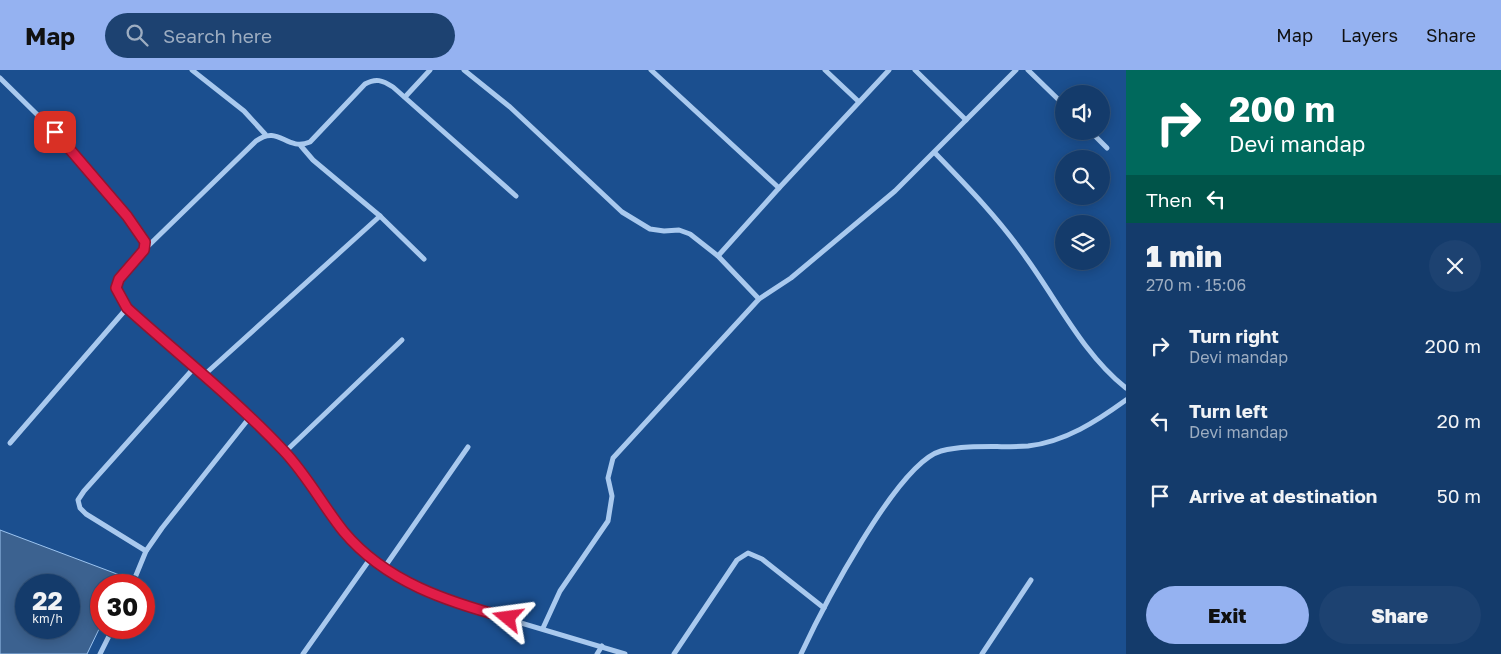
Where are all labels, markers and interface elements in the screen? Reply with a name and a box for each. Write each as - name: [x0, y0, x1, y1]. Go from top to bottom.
- search box: [105, 13, 455, 58]
- text: Map: [25, 21, 75, 50]
- icon: search: [123, 21, 151, 49]
- text: Search here: [163, 24, 272, 47]
- text: Map: [1276, 24, 1313, 46]
- text: Layers: [1341, 24, 1398, 46]
- text: Share: [1426, 24, 1476, 46]
- map controls: [1055, 85, 1110, 270]
- button: sound: [1055, 85, 1110, 140]
- text: 200 m: [1229, 88, 1335, 130]
- icon: right: [1146, 90, 1211, 155]
- pin: [34, 111, 76, 153]
- icon: arrive: [41, 118, 69, 146]
- text: Devi mandap: [1229, 130, 1365, 157]
- button: search: [1055, 150, 1110, 205]
- icon: left: [1202, 185, 1230, 213]
- text: Then: [1146, 188, 1192, 211]
- button: layers: [1055, 215, 1110, 270]
- text: 1 min: [1146, 238, 1222, 274]
- button: close: [1429, 240, 1481, 292]
- text: 270 m · 15:06: [1146, 275, 1246, 295]
- text: Turn right: [1189, 324, 1279, 347]
- icon: right: [1146, 332, 1174, 360]
- text: 200 m: [1425, 334, 1481, 357]
- text: Devi mandap: [1189, 347, 1288, 367]
- text: Turn left: [1189, 399, 1268, 422]
- icon: left: [1146, 407, 1174, 435]
- text: 20 m: [1437, 409, 1481, 432]
- text: Devi mandap: [1189, 422, 1288, 442]
- icon: arrive: [1146, 482, 1174, 510]
- text: Arrive at destination: [1189, 484, 1377, 507]
- text: 50 m: [1437, 484, 1481, 507]
- speed limit sign: 30: [90, 574, 155, 639]
- text: 22: [32, 585, 63, 616]
- button: Exit: [1146, 586, 1309, 644]
- button: Share: [1319, 586, 1481, 644]
- position arrow: [481, 591, 533, 643]
- text: km/h: [32, 611, 63, 626]

